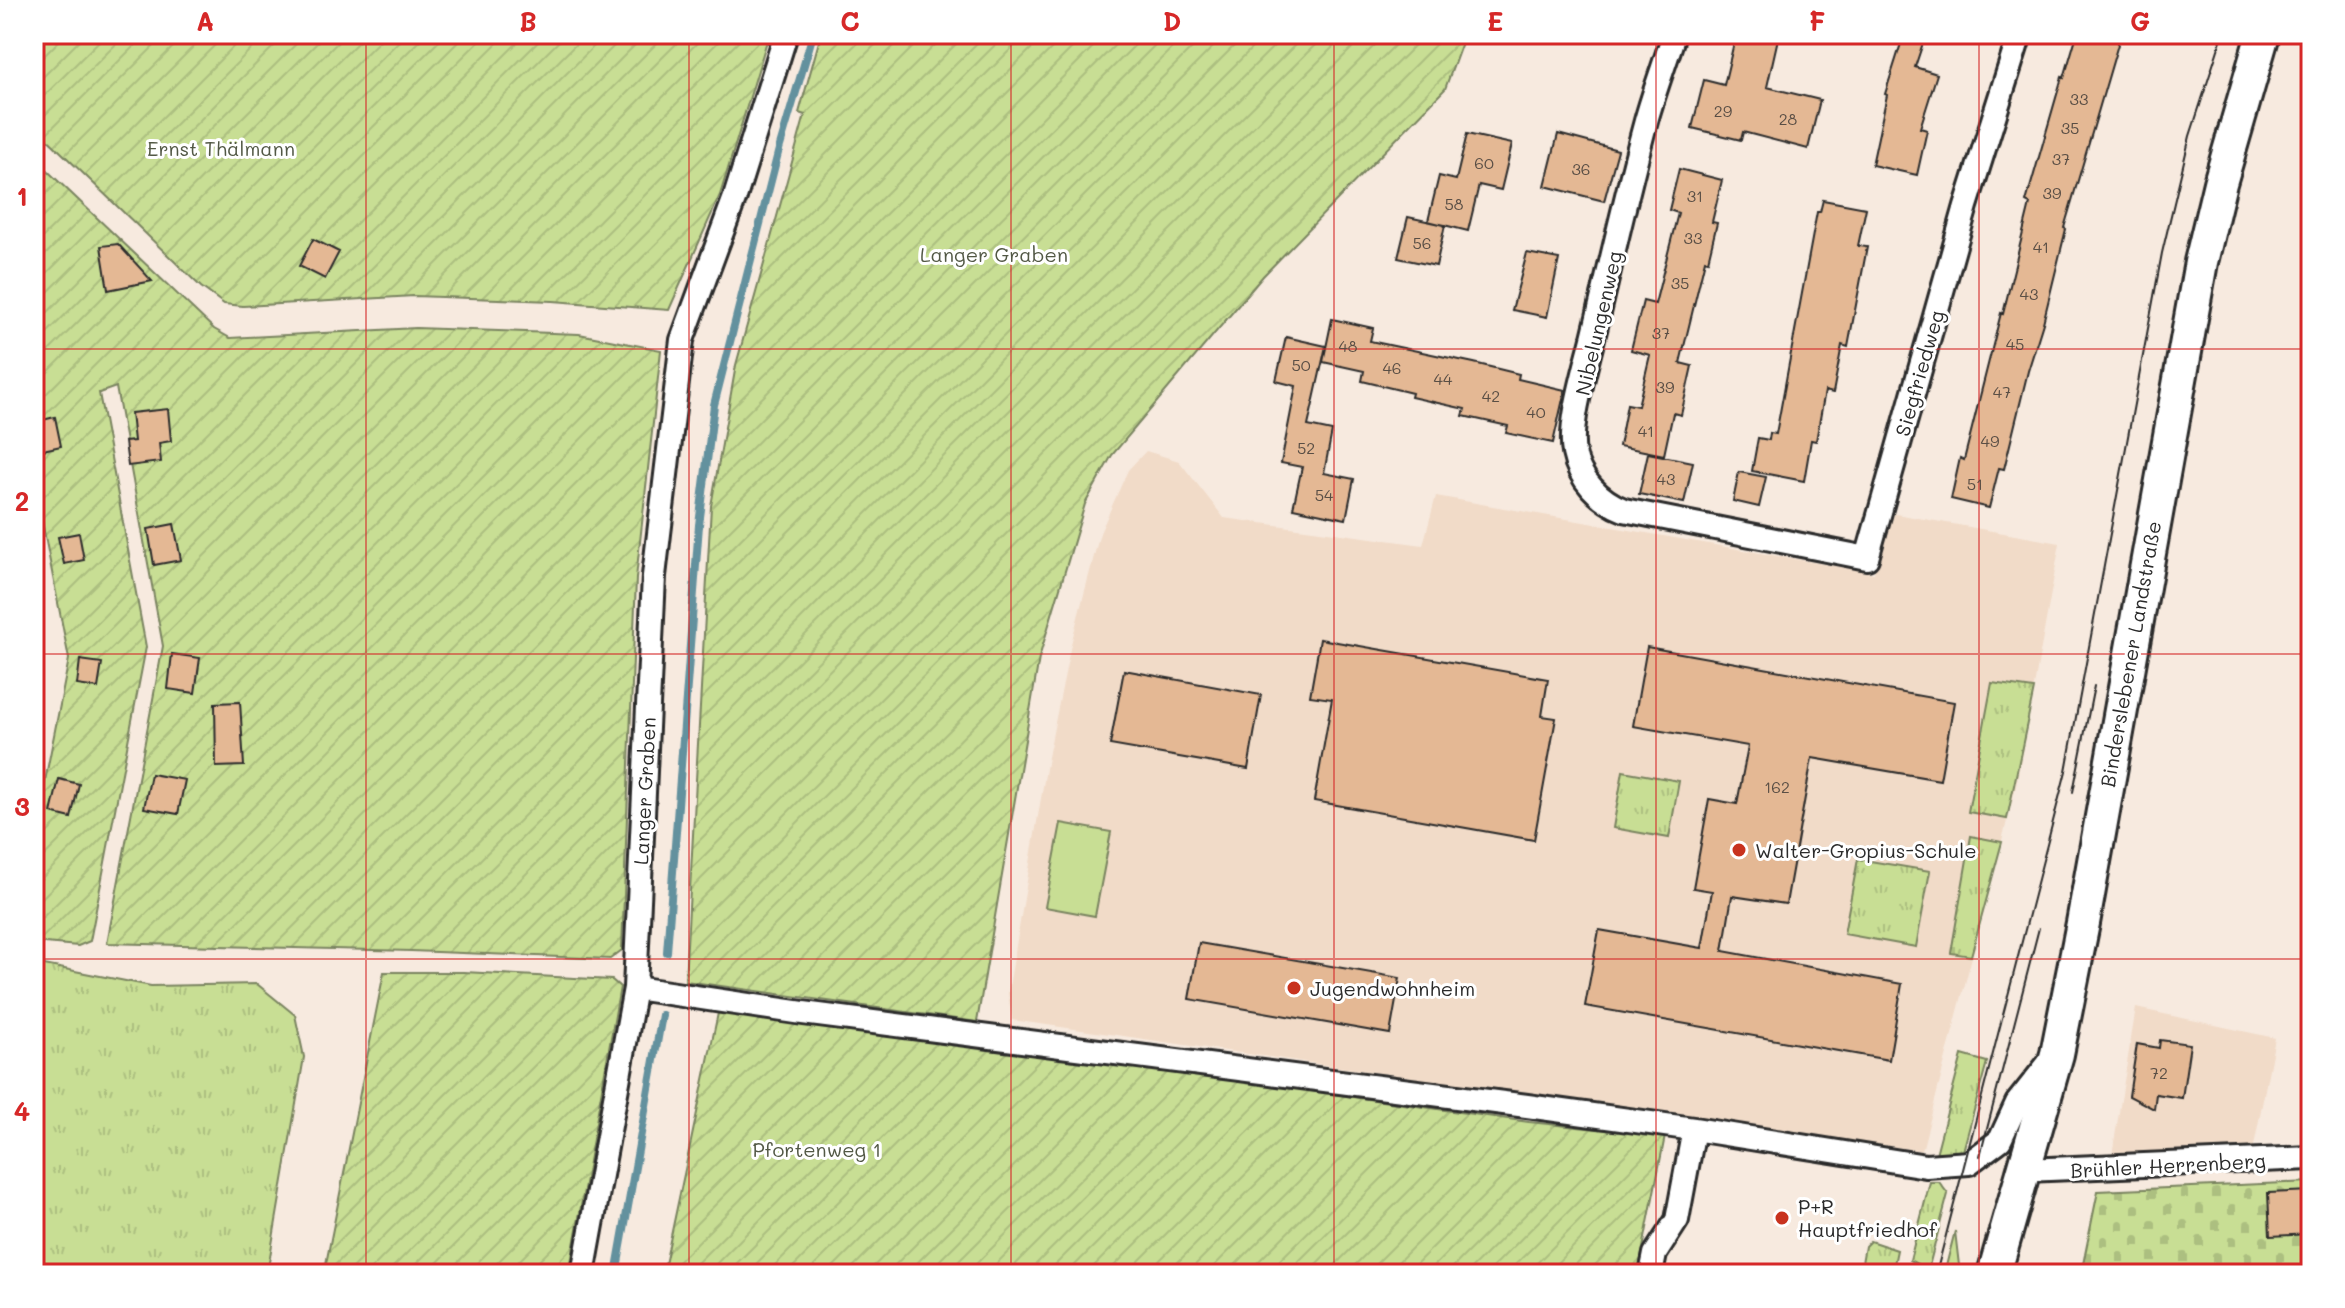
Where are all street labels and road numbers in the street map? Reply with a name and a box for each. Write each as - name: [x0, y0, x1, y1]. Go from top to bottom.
- street label: Nibelungenweg: [1569, 248, 1627, 398]
- street label: Siegfriedweg: [1889, 307, 1949, 439]
- street label: Binderslebener Landstraße: [2094, 519, 2166, 789]
- street label: Langer Graben: [627, 716, 661, 866]
- street label: Brühler Herrenberg: [2070, 1147, 2266, 1183]

